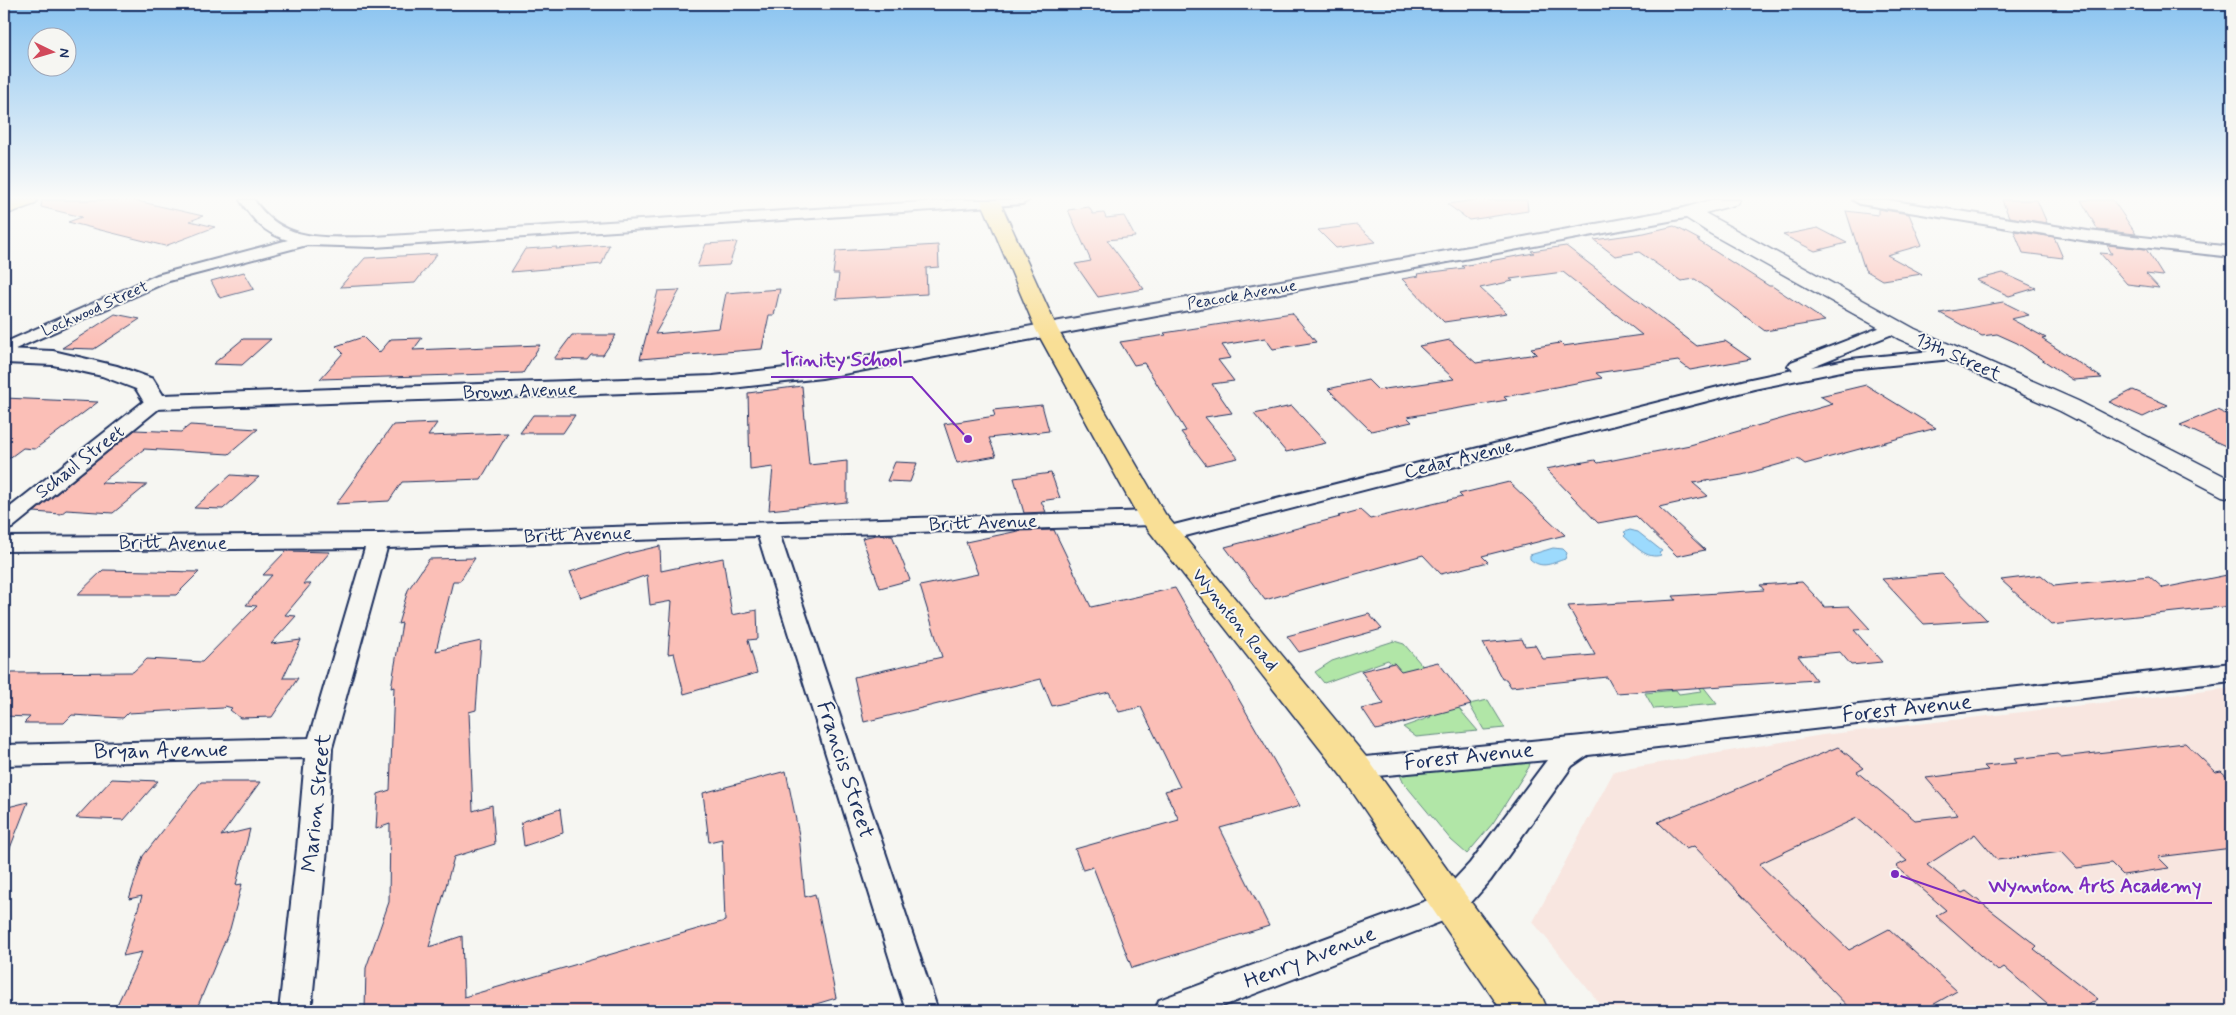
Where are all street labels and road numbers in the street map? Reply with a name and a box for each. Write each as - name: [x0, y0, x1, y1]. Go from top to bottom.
- street label: Peacock Avenue: [1186, 275, 1298, 315]
- street label: Lockwood Street: [39, 276, 152, 342]
- street label: 13th Street: [1911, 327, 2005, 387]
- street label: Brown Avenue: [462, 377, 578, 405]
- street label: Schaul Street: [30, 419, 130, 505]
- street label: Cedar Avenue: [1402, 433, 1516, 485]
- street label: Britt Avenue: [928, 509, 1038, 537]
- street label: Britt Avenue: [523, 521, 633, 549]
- street label: Britt Avenue: [119, 531, 227, 556]
- street label: Wynnton Road: [1186, 563, 1284, 677]
- street label: Forest Avenue: [1841, 688, 1973, 730]
- street label: Francis Street: [810, 698, 880, 842]
- street label: Marion Street: [296, 732, 338, 874]
- street label: Bryan Avenue: [94, 736, 228, 766]
- street label: Forest Avenue: [1403, 736, 1535, 778]
- street label: Henry Avenue: [1240, 920, 1380, 996]

